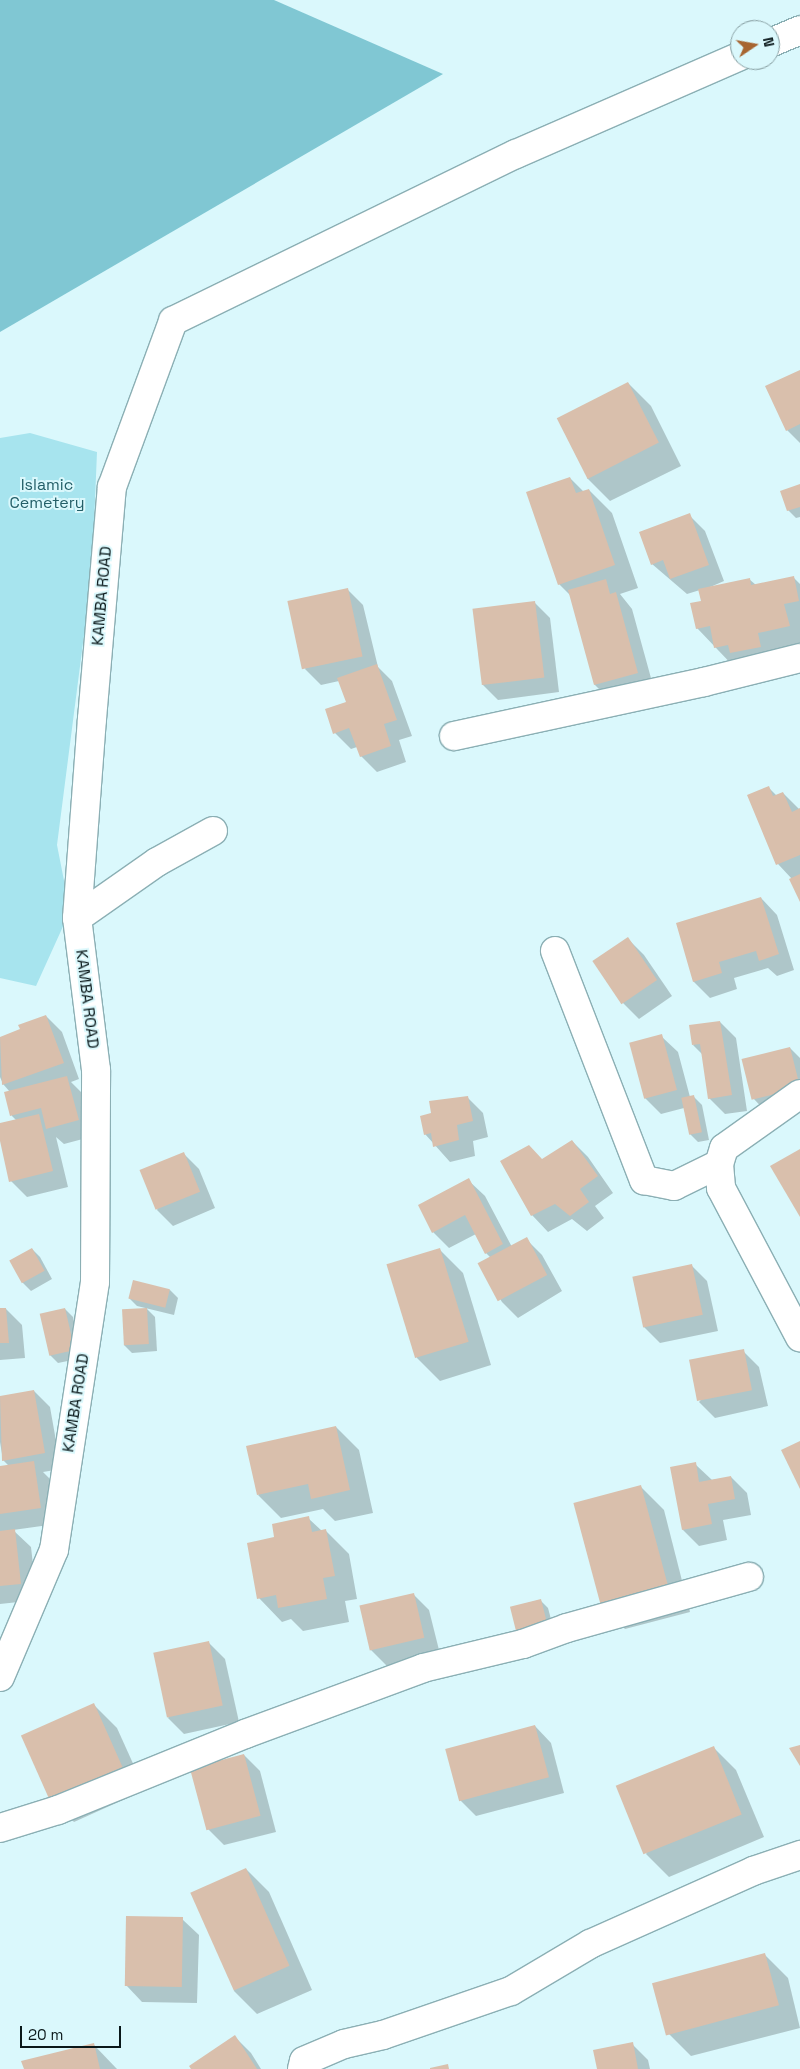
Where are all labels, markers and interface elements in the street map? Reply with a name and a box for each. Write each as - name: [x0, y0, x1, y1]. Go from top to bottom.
- north arrow: [730, 20, 780, 70]
- text: N: [759, 36, 778, 49]
- park label: Islamic Cemetery: [9, 475, 85, 513]
- street label: KAMBA ROAD: [88, 545, 116, 647]
- street label: KAMBA ROAD: [71, 948, 103, 1050]
- street label: KAMBA ROAD: [59, 1352, 93, 1454]
- scale bar: [22, 2016, 124, 2048]
- text: 20 m: [28, 2025, 63, 2044]

